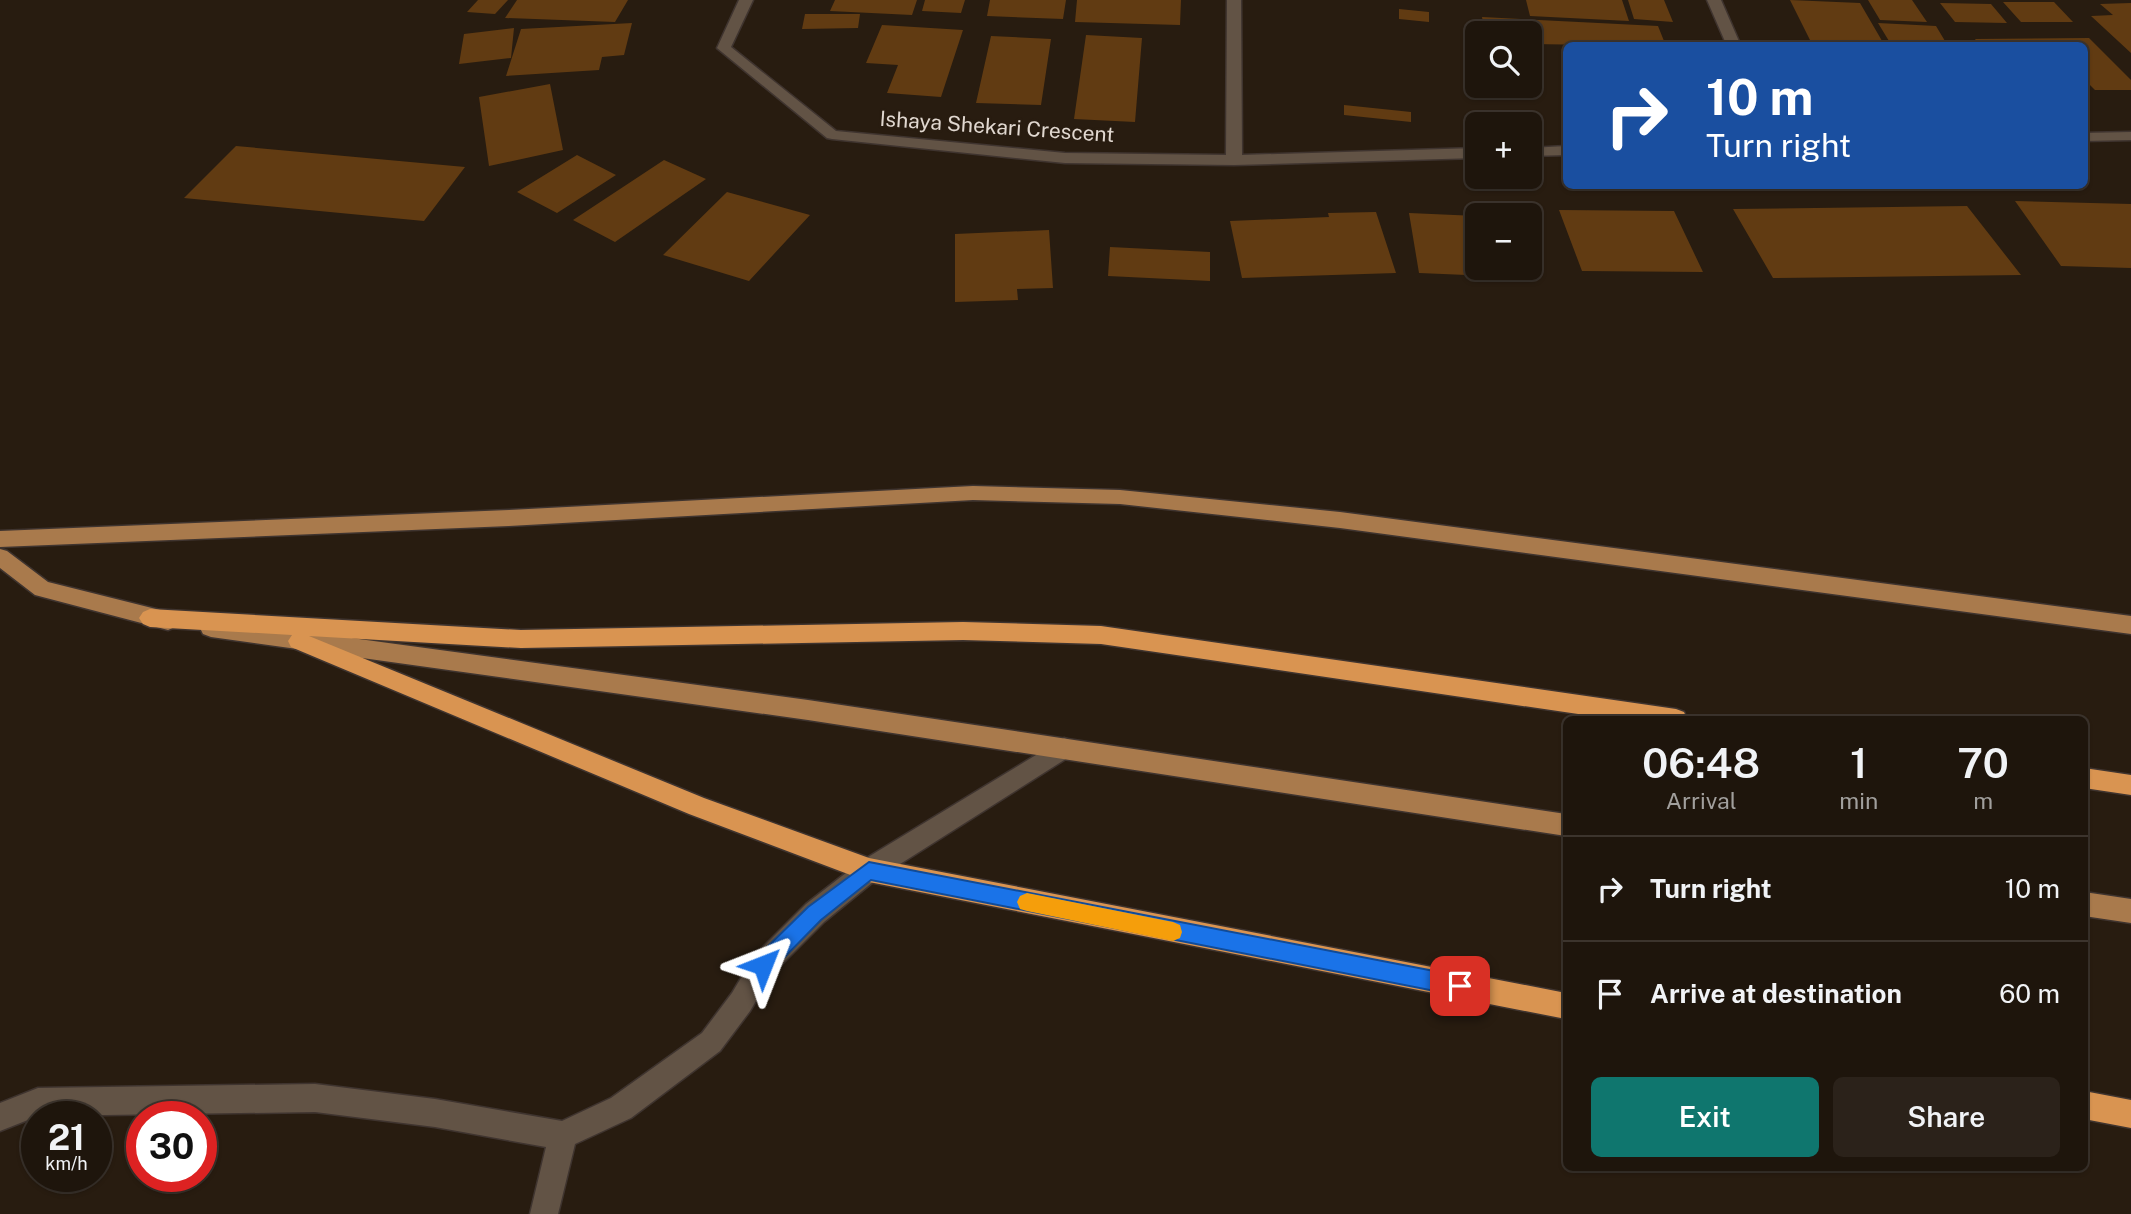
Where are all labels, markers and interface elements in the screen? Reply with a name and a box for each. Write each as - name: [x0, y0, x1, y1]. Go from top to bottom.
- map controls: [1465, 21, 1542, 280]
- button: search: [1465, 21, 1542, 98]
- text: 10 m: [1706, 68, 1813, 126]
- icon: right: [1591, 70, 1682, 161]
- street label: Ishaya Shekari Crescent: [879, 106, 1115, 147]
- button: +: [1465, 112, 1542, 189]
- text: Turn right: [1706, 127, 1851, 164]
- button: −: [1465, 203, 1542, 280]
- text: 06:48: [1642, 738, 1760, 787]
- text: 1: [1850, 738, 1868, 787]
- text: 70: [1957, 738, 2009, 787]
- text: Arrival: [1666, 787, 1737, 814]
- text: min: [1839, 787, 1878, 814]
- text: m: [1973, 787, 1993, 814]
- icon: right: [1591, 870, 1629, 908]
- text: Turn right: [1650, 873, 1772, 904]
- text: 10 m: [2005, 873, 2060, 904]
- position arrow: [726, 928, 800, 1002]
- pin: [1430, 956, 1490, 1016]
- icon: arrive: [1441, 967, 1479, 1005]
- icon: arrive: [1591, 975, 1629, 1013]
- text: Arrive at destination: [1650, 978, 1902, 1009]
- text: 60 m: [1999, 978, 2060, 1009]
- button: Exit: [1591, 1077, 1819, 1157]
- button: Share: [1833, 1077, 2060, 1157]
- speed limit sign: 30: [126, 1101, 217, 1192]
- text: 21: [48, 1117, 85, 1158]
- text: km/h: [45, 1153, 88, 1174]

